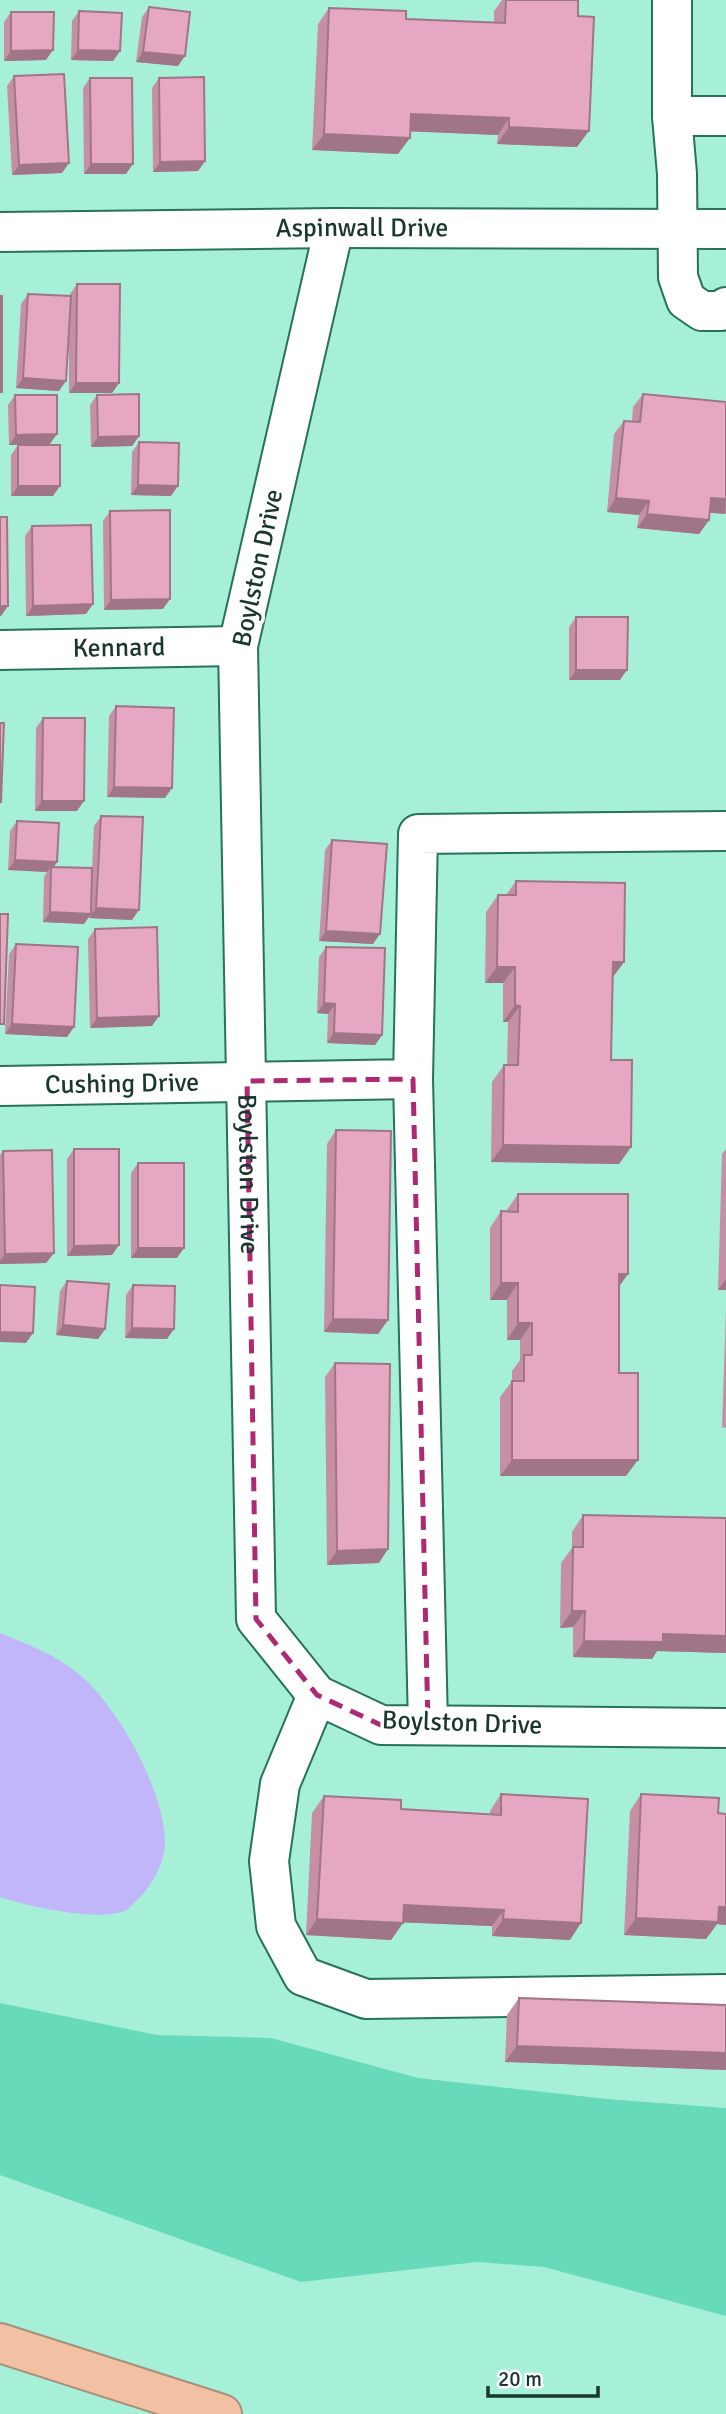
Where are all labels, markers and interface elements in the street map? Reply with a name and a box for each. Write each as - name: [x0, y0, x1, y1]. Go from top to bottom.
- street label: Aspinwall Drive: [275, 212, 448, 245]
- street label: Boylston Drive: [226, 486, 290, 650]
- street label: Kennard: [72, 631, 166, 665]
- street label: Cushing Drive: [45, 1067, 199, 1101]
- street label: Boylston Drive: [230, 1093, 265, 1255]
- street label: Boylston Drive: [381, 1704, 543, 1742]
- scale bar: [488, 2354, 598, 2398]
- text: 20 m: [498, 2366, 542, 2392]

